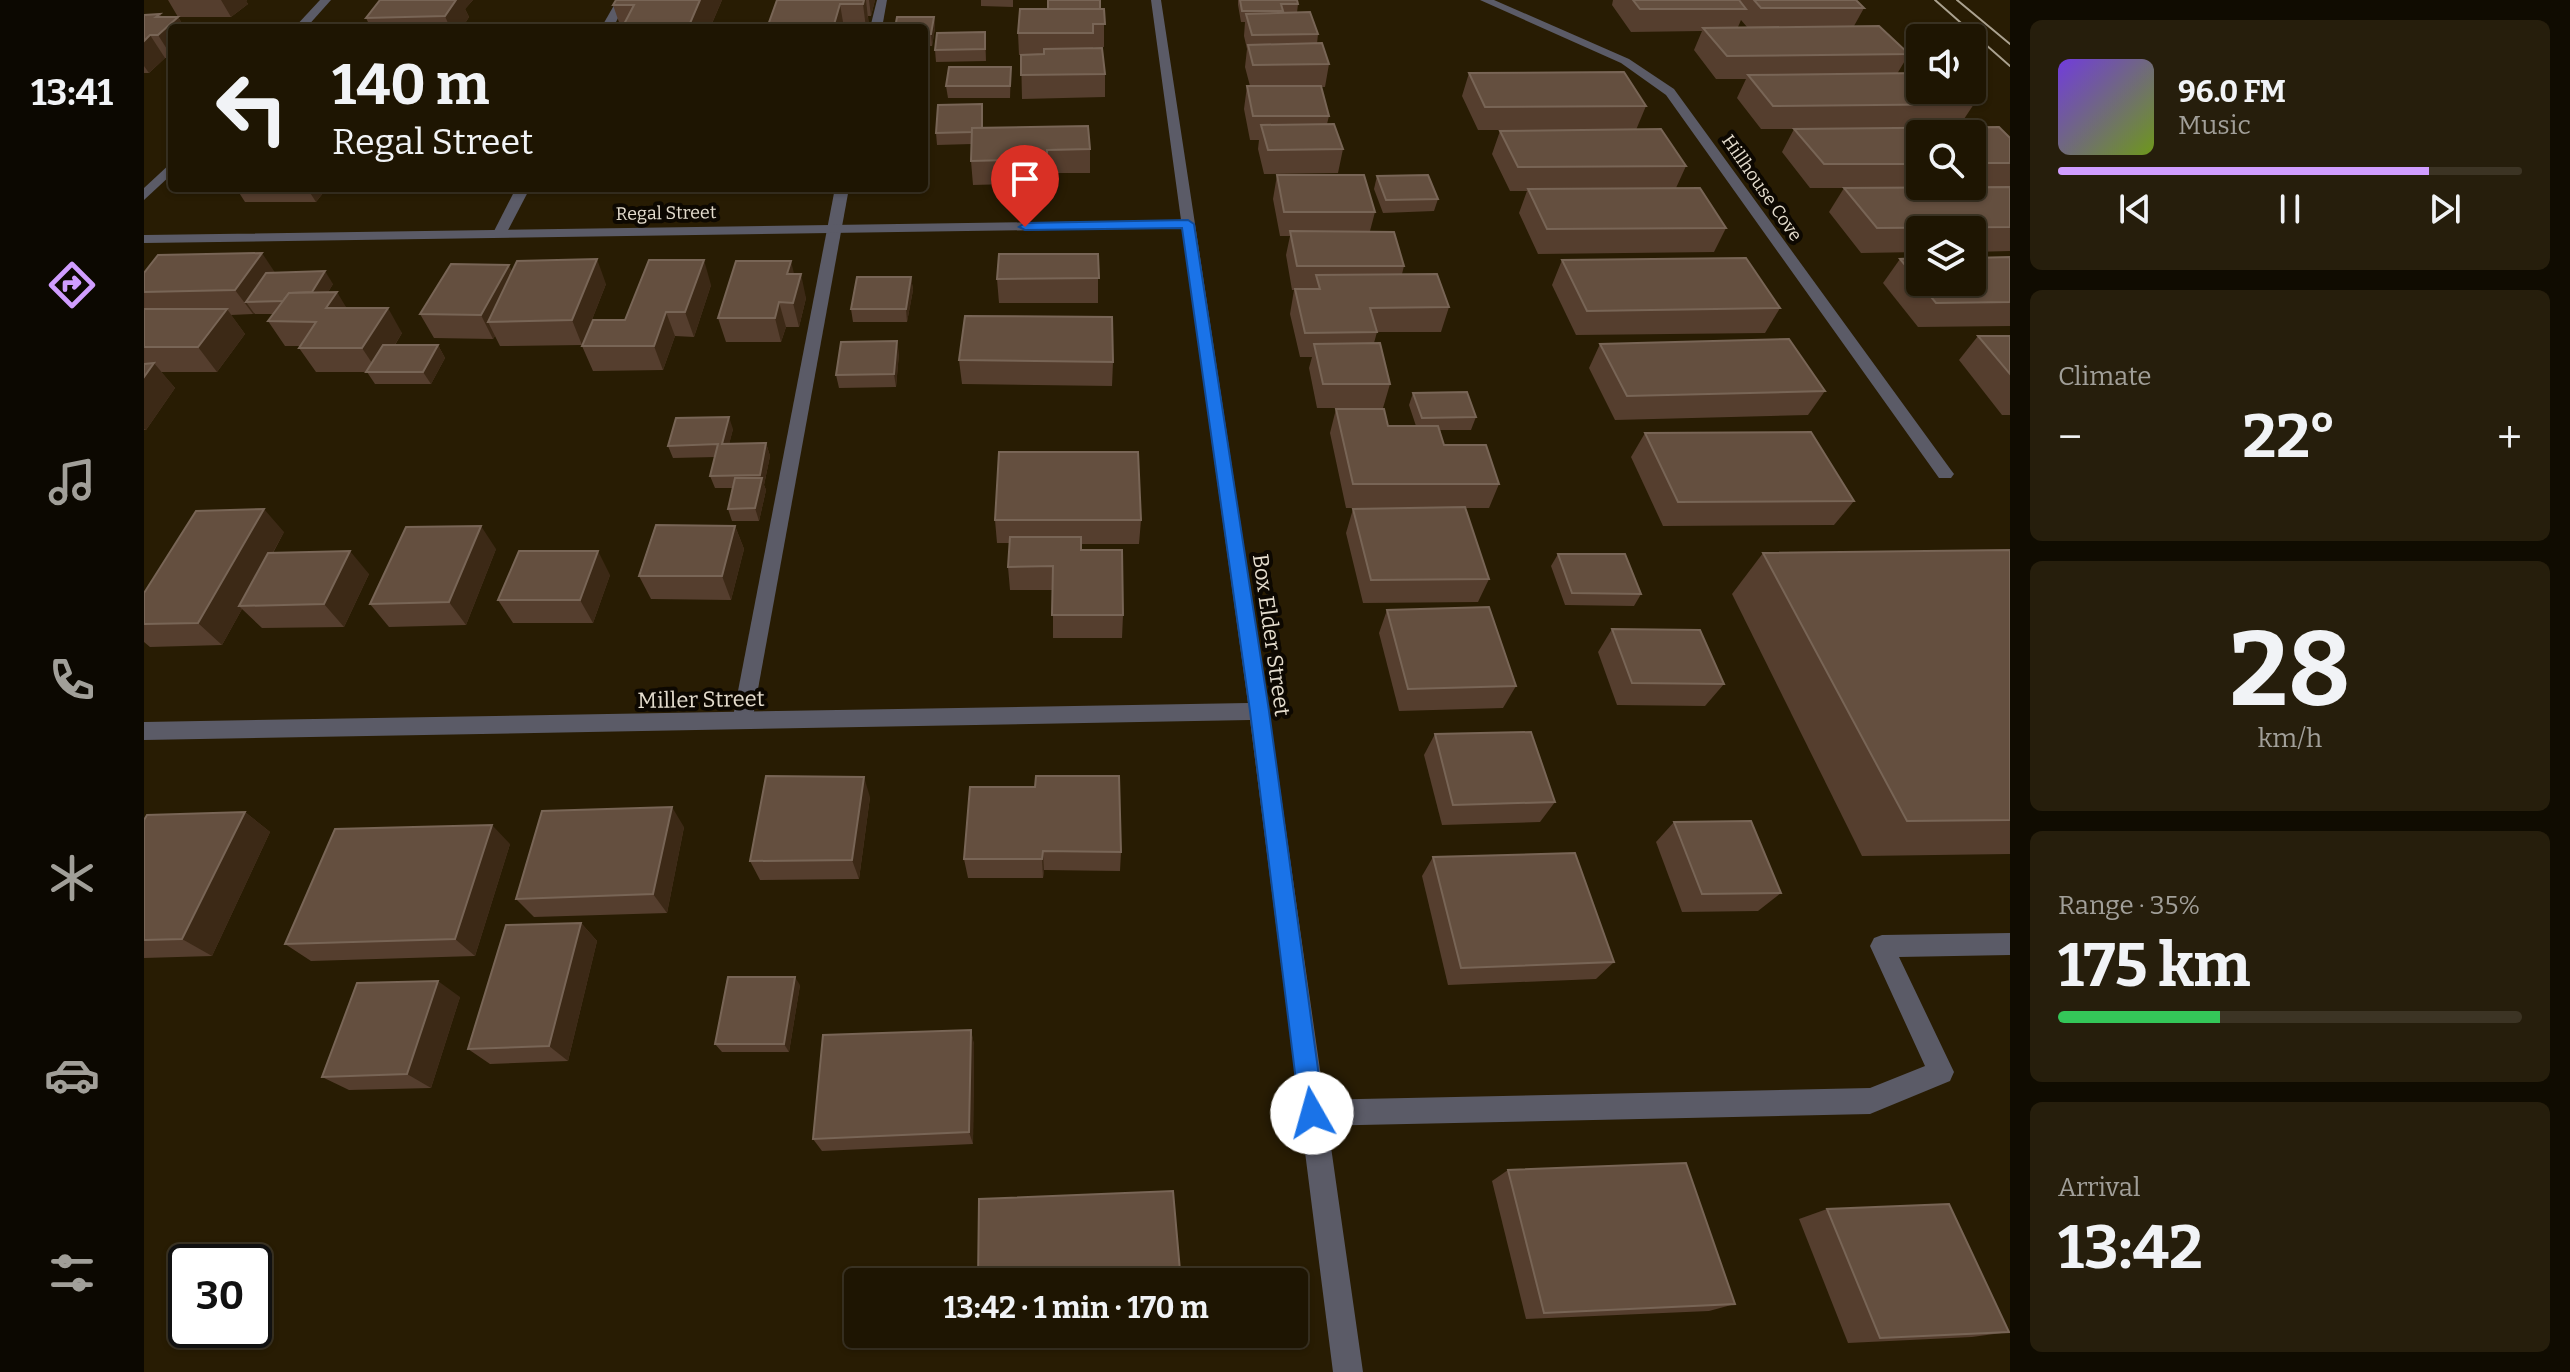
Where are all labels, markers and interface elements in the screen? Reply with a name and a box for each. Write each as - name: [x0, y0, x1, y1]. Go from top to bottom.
- map controls: [1906, 24, 1986, 296]
- button: sound: [1906, 24, 1986, 104]
- text: 140 m: [332, 52, 489, 119]
- icon: left: [200, 56, 304, 160]
- text: 13:41: [31, 71, 113, 115]
- text: 96.0 FM: [2178, 74, 2286, 110]
- text: Music: [2178, 110, 2251, 141]
- text: Regal Street: [332, 120, 533, 164]
- button: search: [1906, 120, 1986, 200]
- street label: Hillhouse Cove: [1717, 131, 1807, 245]
- pin: [991, 145, 1059, 227]
- icon: arrive: [1003, 157, 1047, 201]
- icon: previous: [2113, 187, 2157, 231]
- icon: pause: [2268, 187, 2312, 231]
- icon: next: [2423, 187, 2467, 231]
- street label: Regal Street: [616, 201, 717, 225]
- button: layers: [1906, 216, 1986, 296]
- icon: directions: [44, 257, 100, 313]
- text: Climate: [2058, 361, 2152, 392]
- text: 22°: [2243, 401, 2337, 473]
- text: −: [2058, 411, 2082, 464]
- text: +: [2497, 411, 2522, 464]
- icon: music: [44, 454, 100, 510]
- street label: Box Elder Street: [1247, 552, 1296, 718]
- text: 28: [2229, 608, 2351, 733]
- icon: phone: [44, 652, 100, 708]
- street label: Miller Street: [637, 685, 765, 714]
- text: km/h: [2258, 723, 2322, 754]
- icon: climate: [44, 850, 100, 906]
- text: Range · 35%: [2058, 890, 2200, 921]
- text: 175 km: [2058, 930, 2251, 1002]
- icon: car: [44, 1047, 100, 1103]
- position arrow: [1270, 1071, 1354, 1155]
- text: Arrival: [2058, 1172, 2140, 1203]
- text: 13:42: [2058, 1212, 2203, 1284]
- speed limit sign: 30: [168, 1244, 272, 1348]
- icon: filters: [44, 1245, 100, 1301]
- text: 13:42 · 1 min · 170 m: [943, 1290, 1209, 1326]

